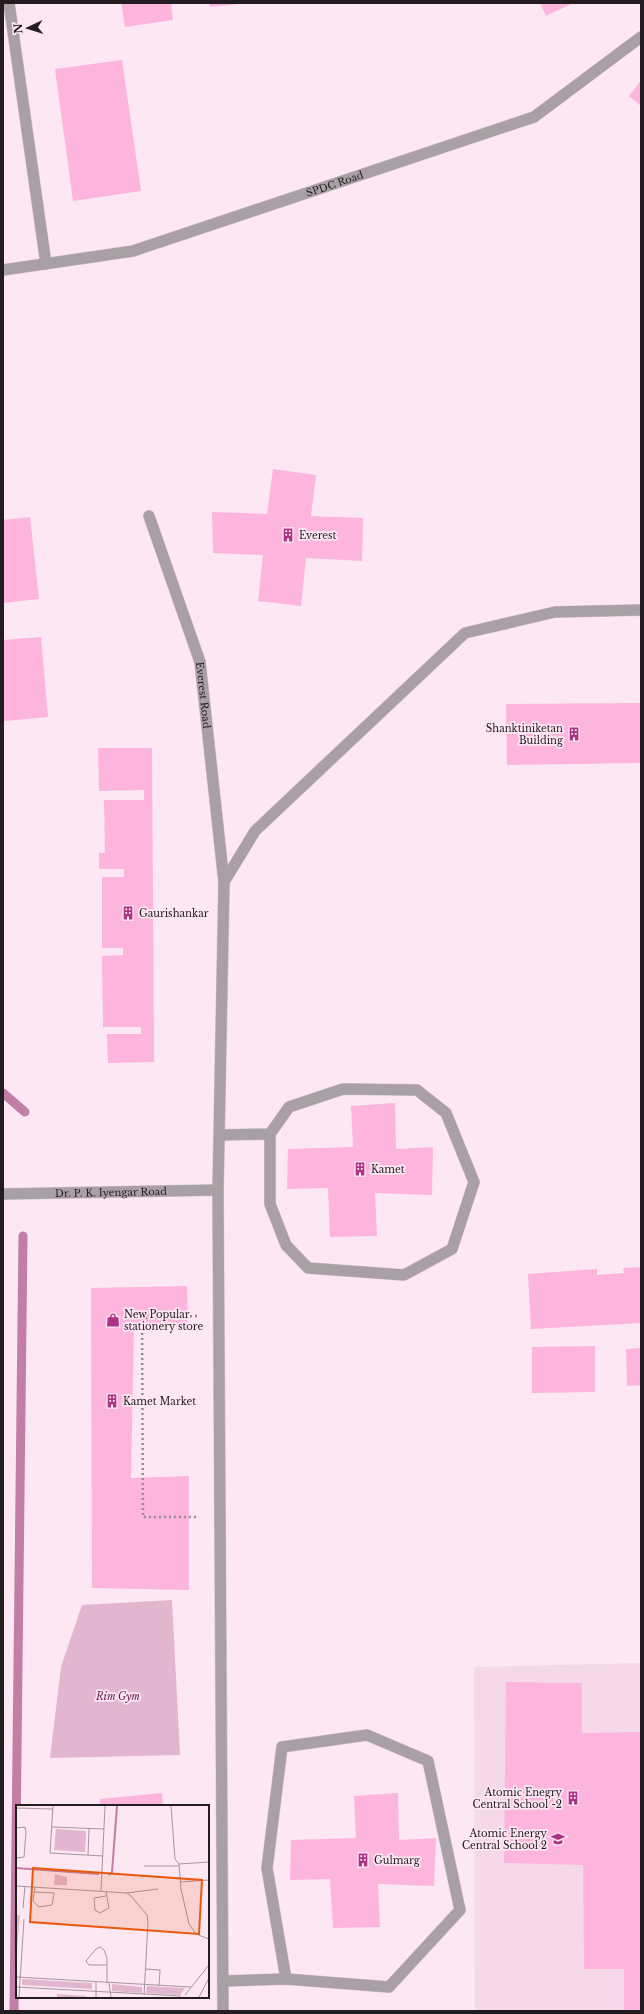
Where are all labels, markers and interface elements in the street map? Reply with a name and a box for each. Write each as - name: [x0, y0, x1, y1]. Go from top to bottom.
- north arrow: [8, 8, 48, 48]
- text: N: [11, 22, 25, 34]
- street label: SPDC Road: [304, 168, 365, 200]
- building icon: Everest: [280, 527, 296, 543]
- place label: Everest: [299, 529, 337, 542]
- street label: Everest Road: [193, 661, 213, 729]
- place label: Shanktiniketan Building: [486, 722, 564, 747]
- building icon: Shanktiniketan Building: [566, 726, 582, 742]
- building icon: Gaurishankar: [120, 905, 136, 921]
- place label: Gaurishankar: [139, 907, 209, 920]
- building icon: Kamet: [352, 1161, 368, 1177]
- place label: Kamet: [371, 1163, 405, 1176]
- street label: Dr. P. K. Iyengar Road: [55, 1185, 167, 1200]
- place label: New Popular stationery store: [124, 1308, 203, 1333]
- shop icon: New Popular stationery store: [105, 1312, 121, 1328]
- building icon: Kamet Market: [104, 1393, 120, 1409]
- place label: Kamet Market: [123, 1395, 196, 1408]
- park label: Rim Gym: [95, 1690, 140, 1703]
- place label: Atomic Enegry Central School -2: [472, 1786, 563, 1811]
- building icon: Atomic Enegry Central School -2: [565, 1790, 581, 1806]
- inset map: [16, 1805, 209, 1998]
- place label: Atomic Energy Central School 2: [462, 1827, 548, 1852]
- school or university icon: Atomic Energy Central School 2: [550, 1831, 566, 1847]
- building icon: Gulmarg: [355, 1852, 371, 1868]
- place label: Gulmarg: [374, 1854, 421, 1867]

